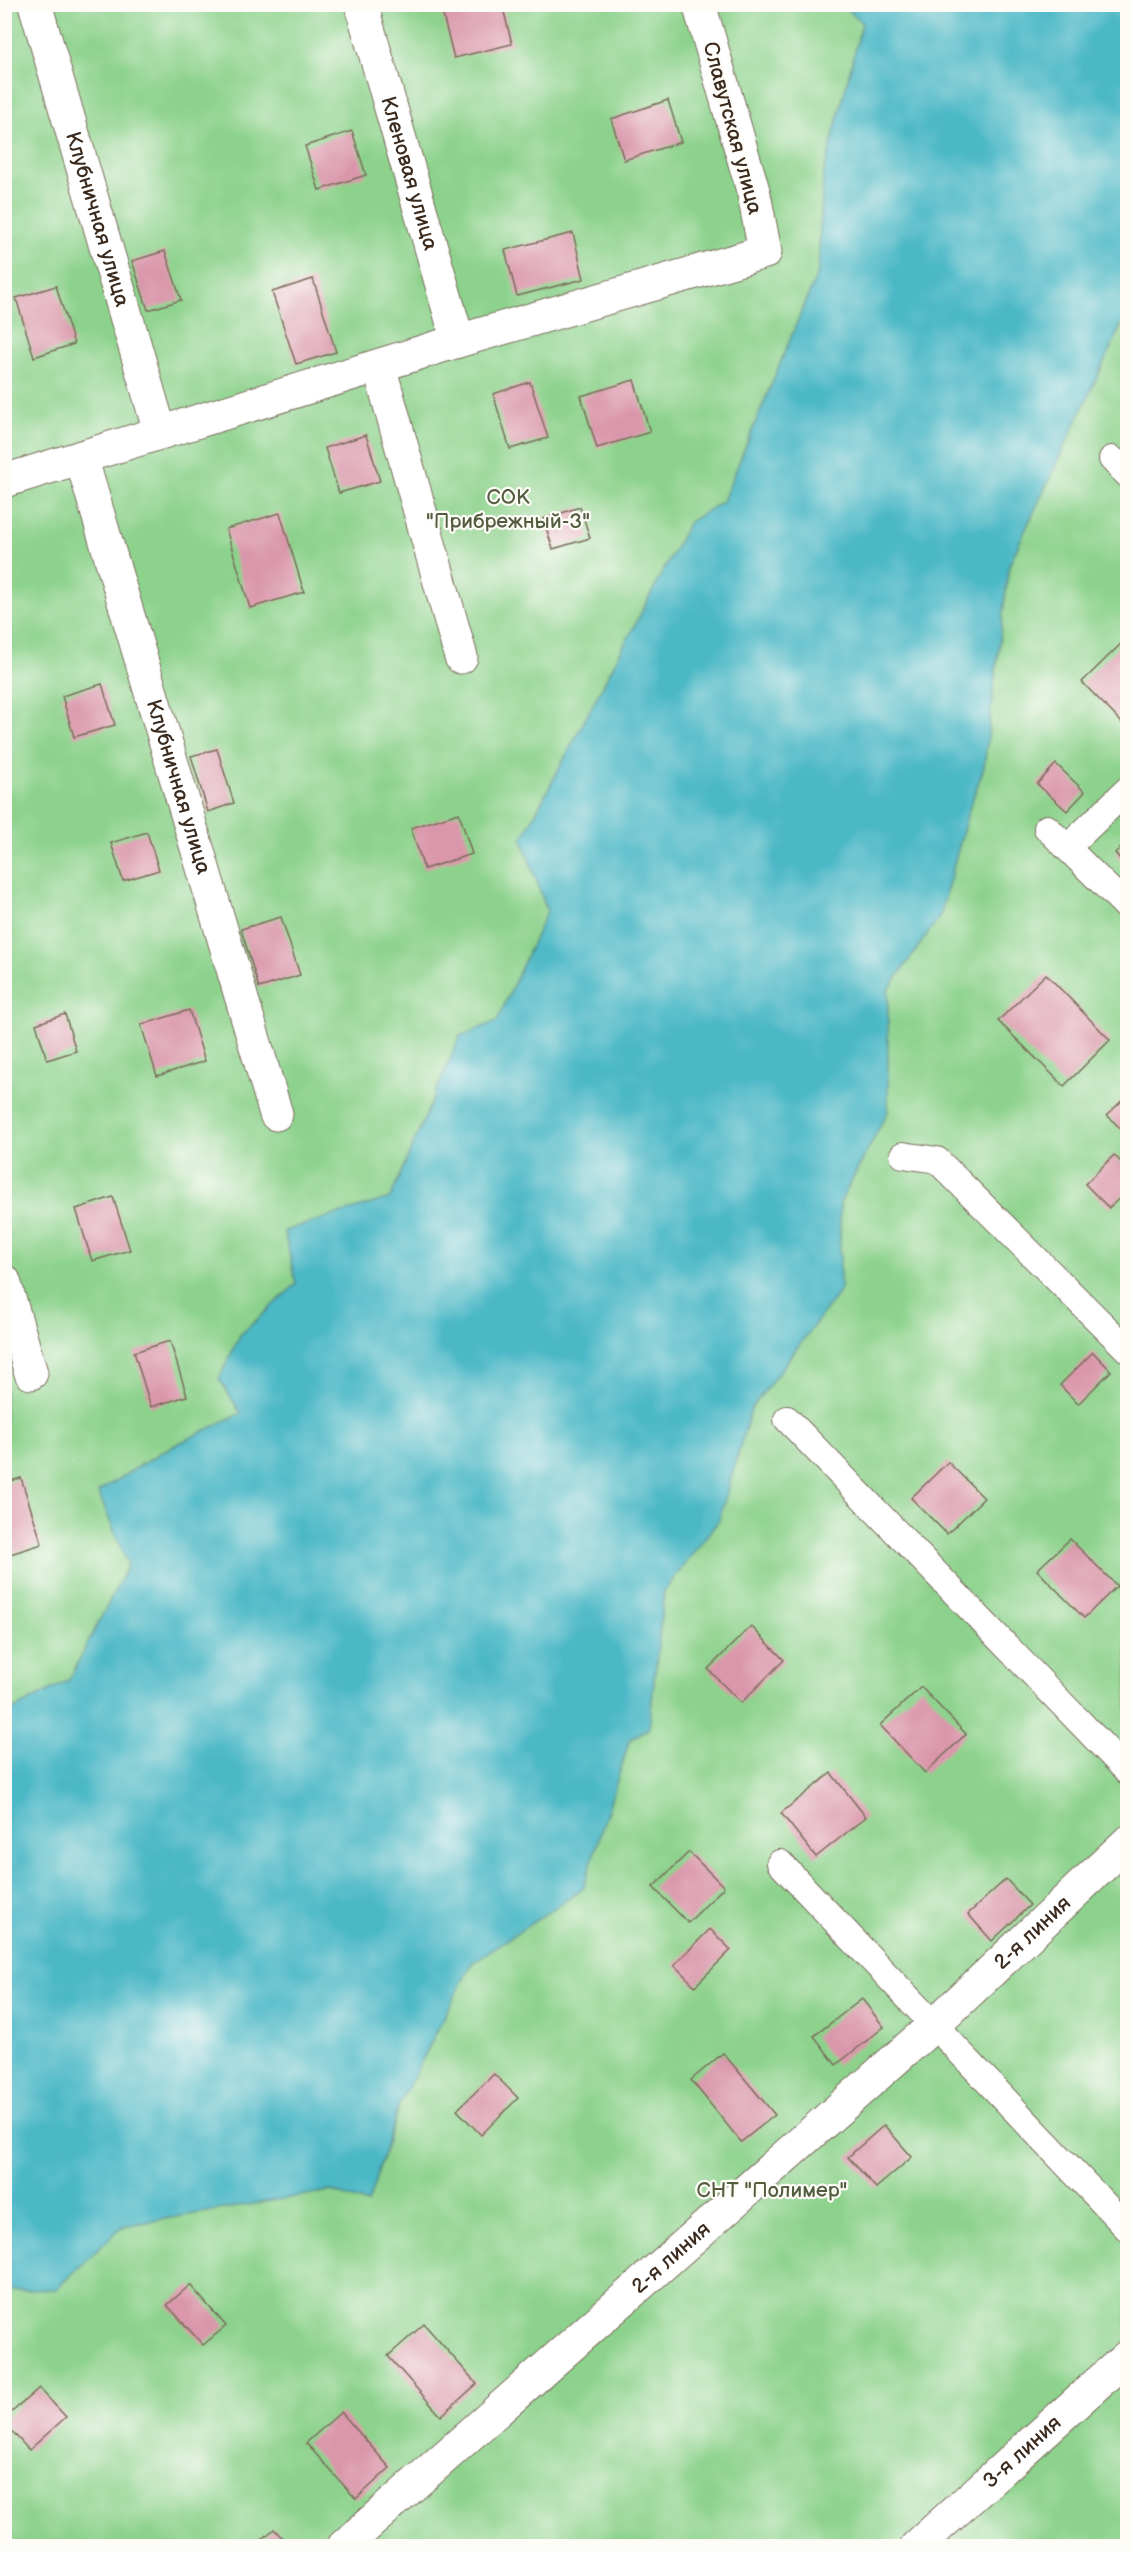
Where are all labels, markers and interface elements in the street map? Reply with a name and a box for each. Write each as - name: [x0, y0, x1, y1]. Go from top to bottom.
- street label: Славутская улица: [697, 39, 768, 218]
- street label: Кленовая улица: [375, 93, 443, 254]
- street label: Клубничная улица: [60, 129, 135, 310]
- park label: СОК "Прибрежный-3": [426, 485, 590, 534]
- street label: Клубничная улица: [141, 697, 216, 878]
- street label: 2-я линия: [989, 1891, 1076, 1975]
- park label: СНТ "Полимер": [697, 2178, 847, 2203]
- street label: 2-я линия: [627, 2217, 716, 2299]
- street label: 3-я линия: [978, 2410, 1066, 2494]

